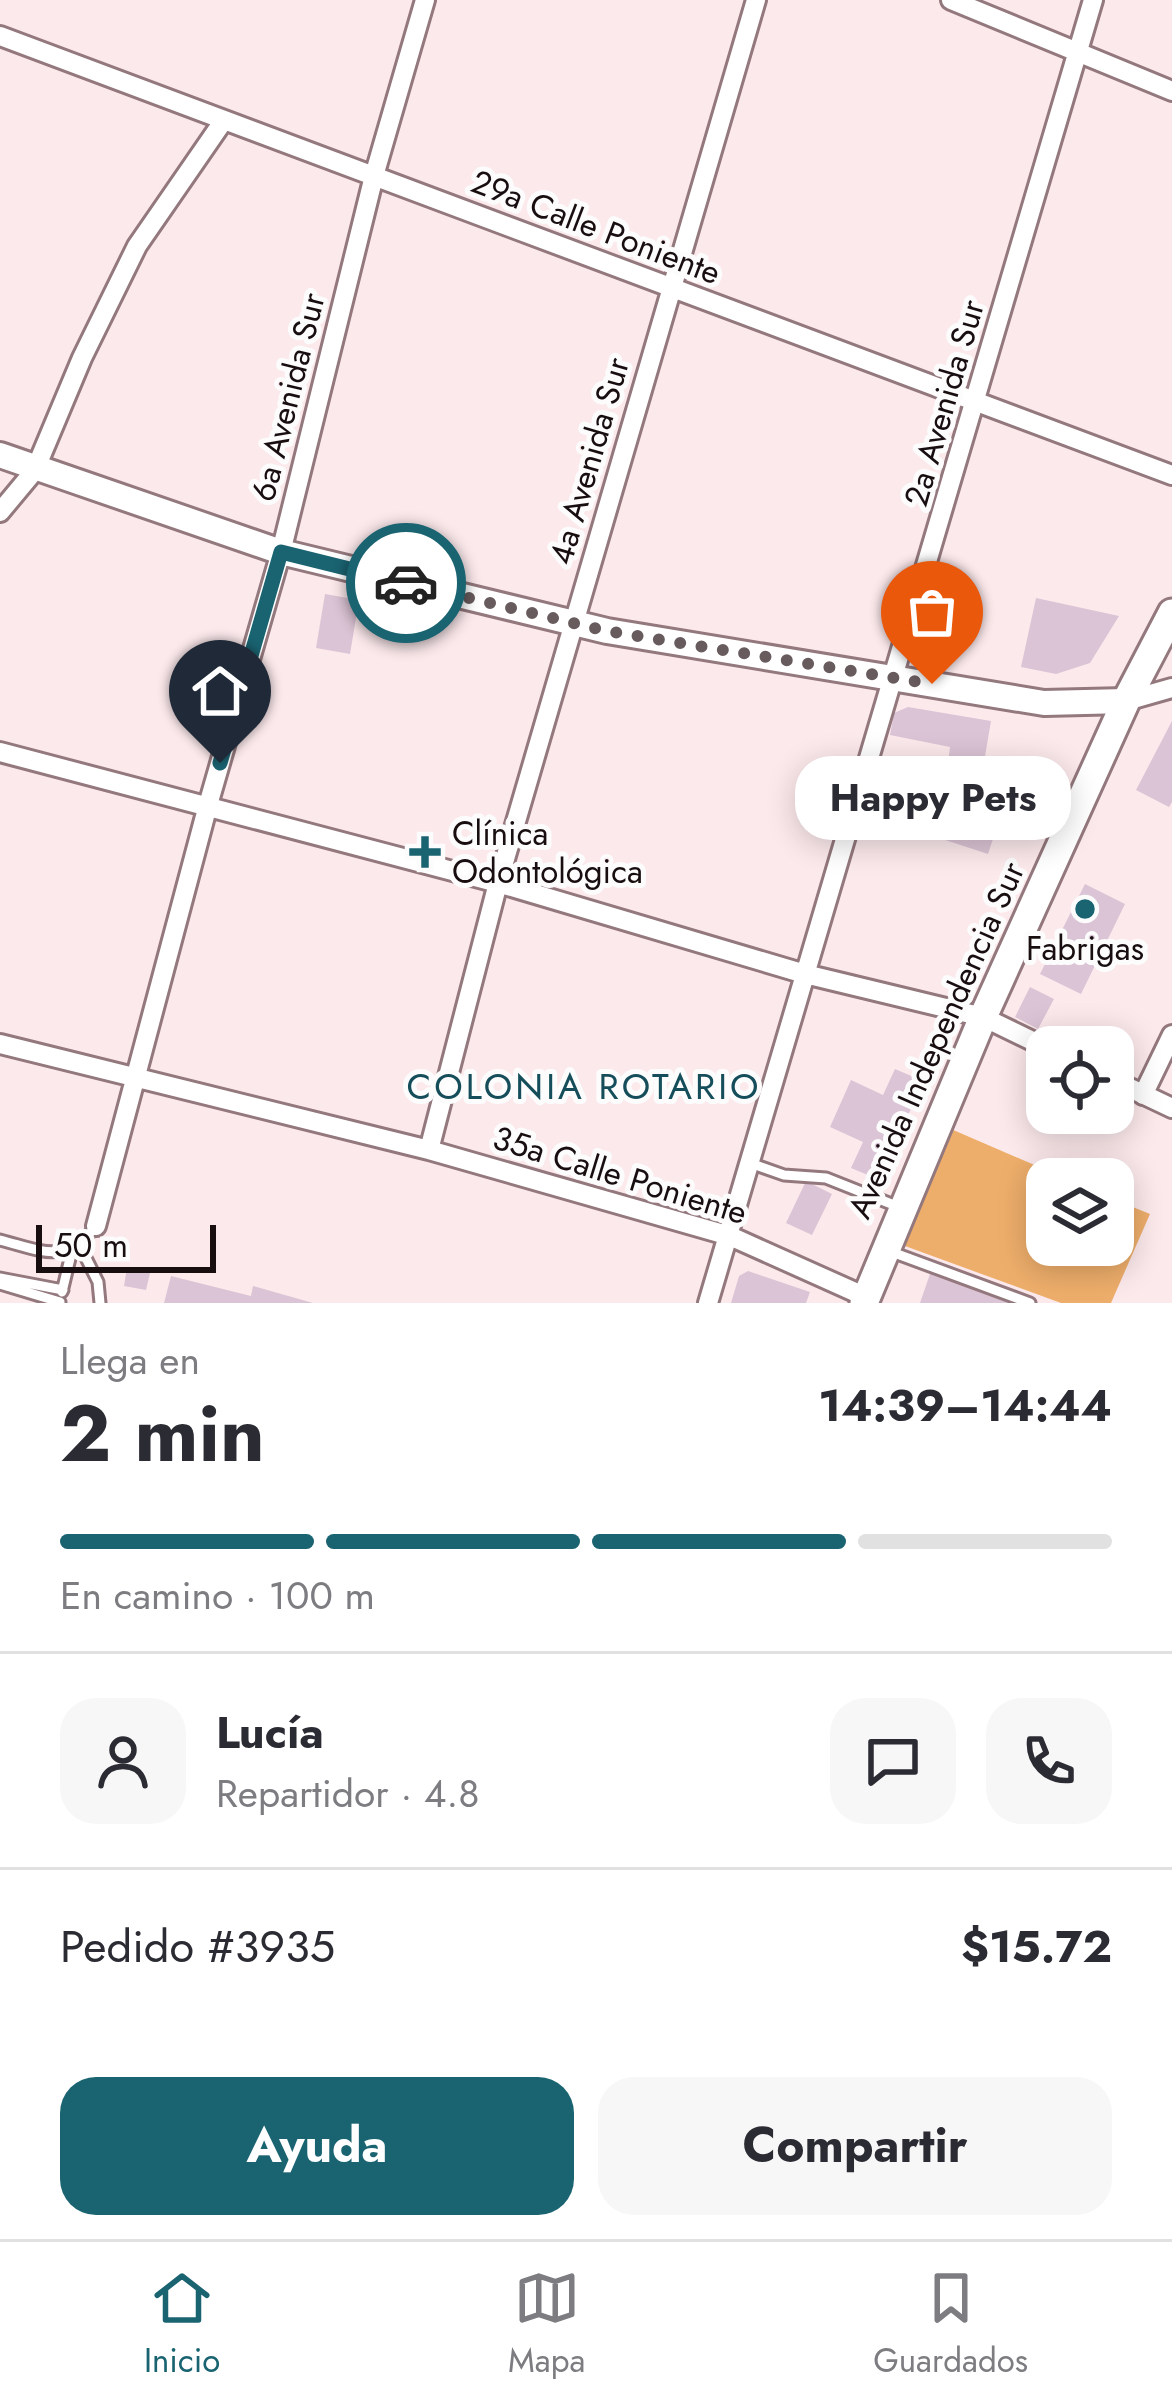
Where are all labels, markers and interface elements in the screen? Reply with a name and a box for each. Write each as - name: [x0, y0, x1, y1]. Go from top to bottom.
- street label: 29a Calle Poniente: [465, 158, 727, 296]
- street label: 6a Avenida Sur: [239, 287, 337, 506]
- street label: 2a Avenida Sur: [892, 294, 996, 512]
- street label: 4a Avenida Sur: [537, 351, 641, 570]
- courier: [346, 523, 466, 643]
- icon: car: [373, 550, 439, 616]
- pin: [881, 561, 983, 684]
- icon: bag: [899, 579, 965, 645]
- pin: [169, 640, 271, 763]
- icon: home: [187, 658, 253, 724]
- callout: Happy Pets: [794, 756, 1070, 840]
- text: Happy Pets: [830, 769, 1036, 826]
- place label: Clínica Odontológica: [452, 810, 643, 895]
- marker: Clínica Odontológica: [409, 836, 441, 868]
- street label: Avenida Independencia Sur: [836, 854, 1036, 1226]
- marker: Fabrigas: [1072, 896, 1098, 922]
- place label: Fabrigas: [1026, 925, 1144, 972]
- map controls: [1026, 1026, 1134, 1266]
- button: locate: [1026, 1026, 1134, 1134]
- district label: COLONIA ROTARIO: [407, 1060, 761, 1112]
- street label: 35a Calle Poniente: [487, 1114, 753, 1236]
- button: layers: [1026, 1158, 1134, 1266]
- scale bar: [36, 1219, 216, 1272]
- text: 50 m: [54, 1222, 128, 1269]
- text: Llega en: [60, 1332, 200, 1389]
- text: 14:39–14:44: [818, 1373, 1112, 1438]
- text: 2 min: [60, 1378, 265, 1490]
- text: En camino · 100 m: [60, 1567, 375, 1624]
- button: person: [60, 1698, 186, 1824]
- button: chat: [830, 1698, 956, 1824]
- button: phone: [986, 1698, 1112, 1824]
- text: Lucía: [216, 1700, 324, 1765]
- text: Repartidor · 4.8: [216, 1765, 480, 1822]
- text: Pedido #3935: [60, 1914, 335, 1979]
- text: $15.72: [961, 1914, 1112, 1979]
- button: Ayuda: [60, 2077, 574, 2215]
- button: Compartir: [598, 2077, 1112, 2215]
- tab: Inicio: [144, 2265, 220, 2384]
- tab: Mapa: [508, 2265, 585, 2384]
- tab: Guardados: [873, 2265, 1028, 2384]

